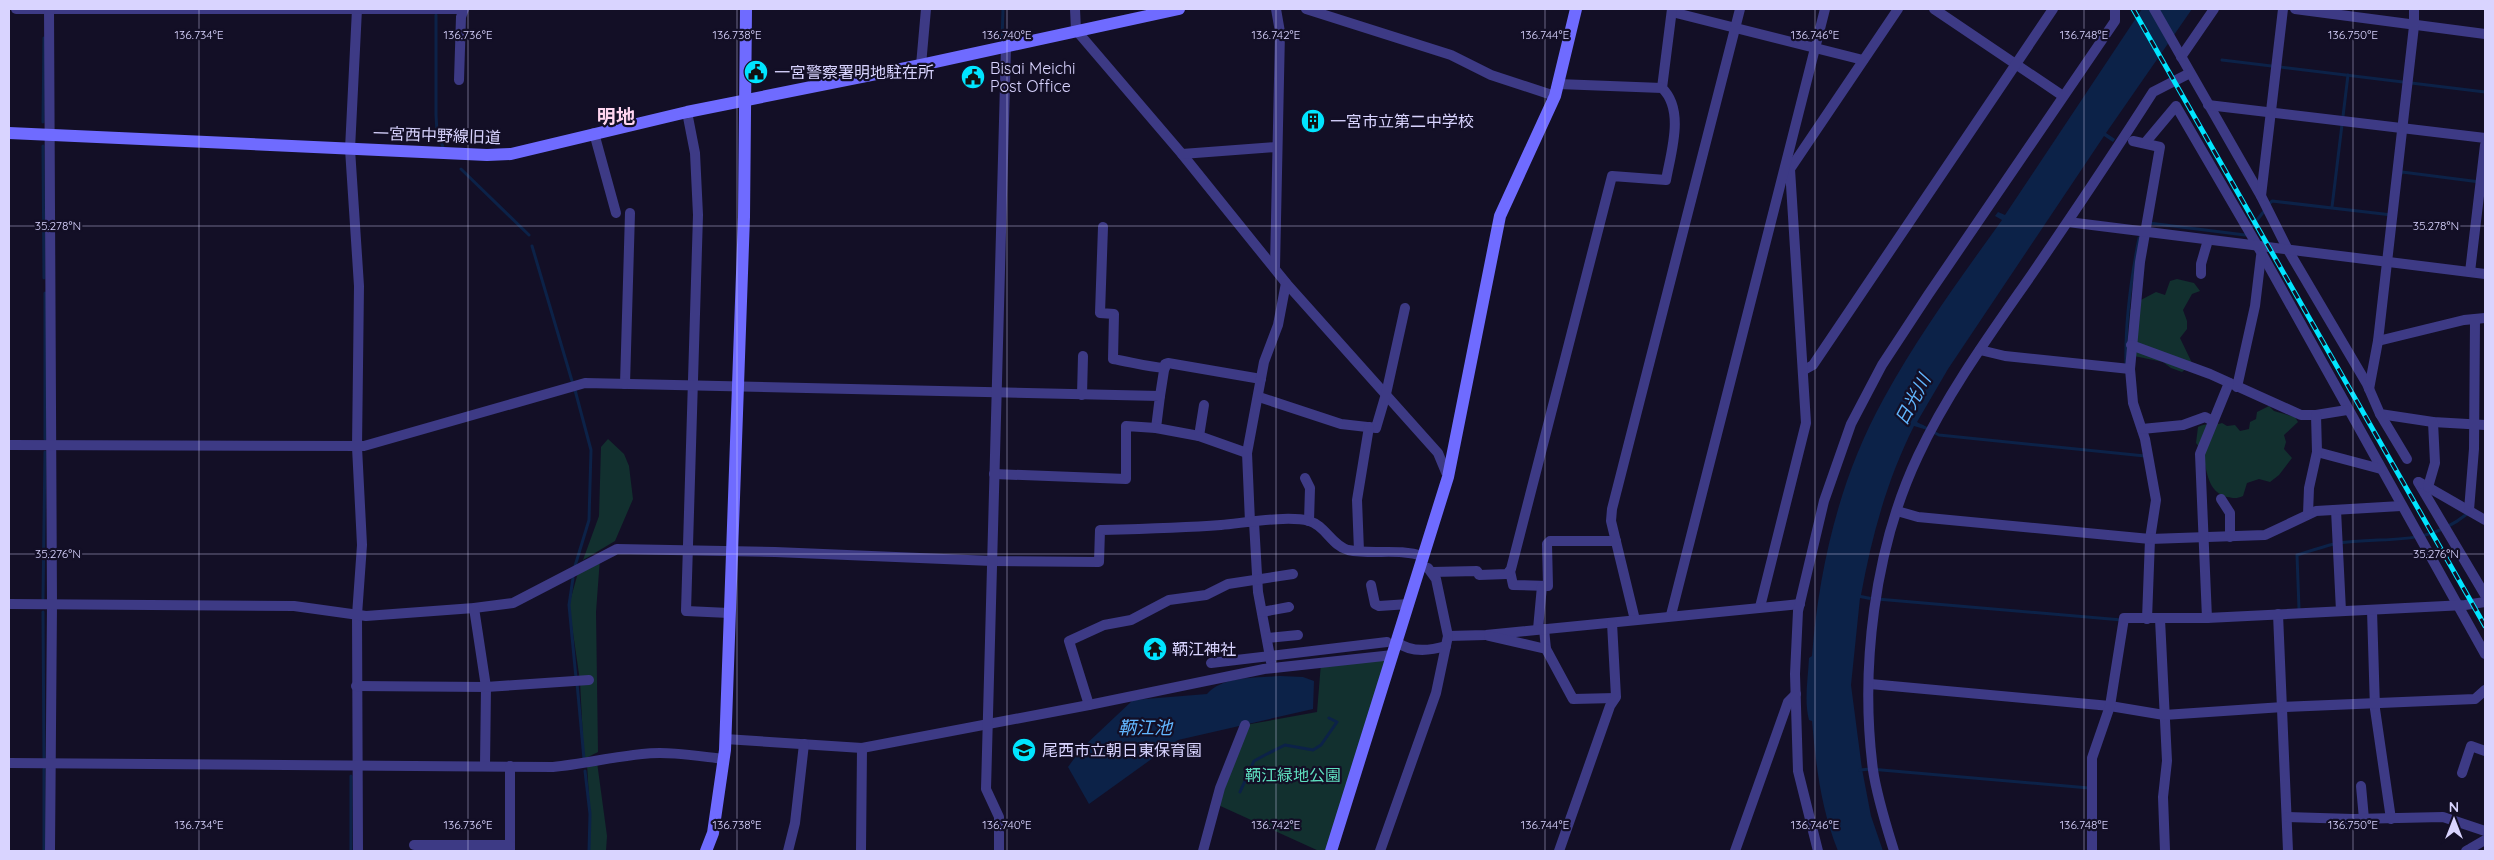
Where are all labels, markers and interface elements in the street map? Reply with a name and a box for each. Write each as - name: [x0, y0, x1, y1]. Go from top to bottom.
- text: 136.734°E: [175, 27, 224, 42]
- text: 136.736°E: [443, 27, 493, 42]
- text: 136.738°E: [712, 27, 762, 42]
- text: 136.740°E: [982, 27, 1032, 42]
- text: 136.742°E: [1252, 27, 1301, 42]
- text: 136.744°E: [1521, 27, 1569, 42]
- text: 136.746°E: [1791, 27, 1839, 42]
- text: 136.748°E: [2060, 27, 2109, 42]
- text: 136.750°E: [2328, 27, 2378, 42]
- place label: Bisai Meichi Post Office: [990, 58, 1075, 96]
- public building icon: 一宮警察署明地駐在所: [743, 59, 769, 85]
- place label: 一宮警察署明地駐在所: [774, 62, 934, 82]
- public building icon: Bisai Meichi Post Office: [960, 64, 986, 90]
- district label: 明地: [597, 104, 635, 128]
- building icon: 一宮市立第二中学校: [1300, 108, 1326, 134]
- place label: 一宮市立第二中学校: [1330, 111, 1474, 131]
- street label: 一宮西中野線旧道: [373, 123, 501, 147]
- text: 35.278°N: [35, 218, 81, 233]
- text: 35.278°N: [2413, 218, 2459, 233]
- water label: 日光川: [1890, 369, 1936, 429]
- text: 35.276°N: [35, 546, 81, 561]
- text: 35.276°N: [2413, 546, 2459, 561]
- temple icon: 鞆江神社: [1142, 636, 1168, 662]
- place label: 鞆江神社: [1172, 639, 1236, 659]
- water label: 鞆江池: [1118, 716, 1174, 739]
- school or university icon: 尾西市立朝日東保育園: [1011, 737, 1037, 763]
- place label: 尾西市立朝日東保育園: [1042, 740, 1202, 760]
- park label: 鞆江緑地公園: [1245, 765, 1341, 785]
- north arrow: [2429, 795, 2479, 845]
- text: N: [2449, 798, 2459, 816]
- text: 136.734°E: [175, 817, 224, 832]
- text: 136.736°E: [443, 817, 493, 832]
- text: 136.738°E: [712, 817, 762, 832]
- text: 136.740°E: [982, 817, 1032, 832]
- text: 136.742°E: [1252, 817, 1301, 832]
- text: 136.744°E: [1521, 817, 1569, 832]
- text: 136.746°E: [1791, 817, 1839, 832]
- text: 136.748°E: [2060, 817, 2109, 832]
- text: 136.750°E: [2328, 817, 2378, 832]

